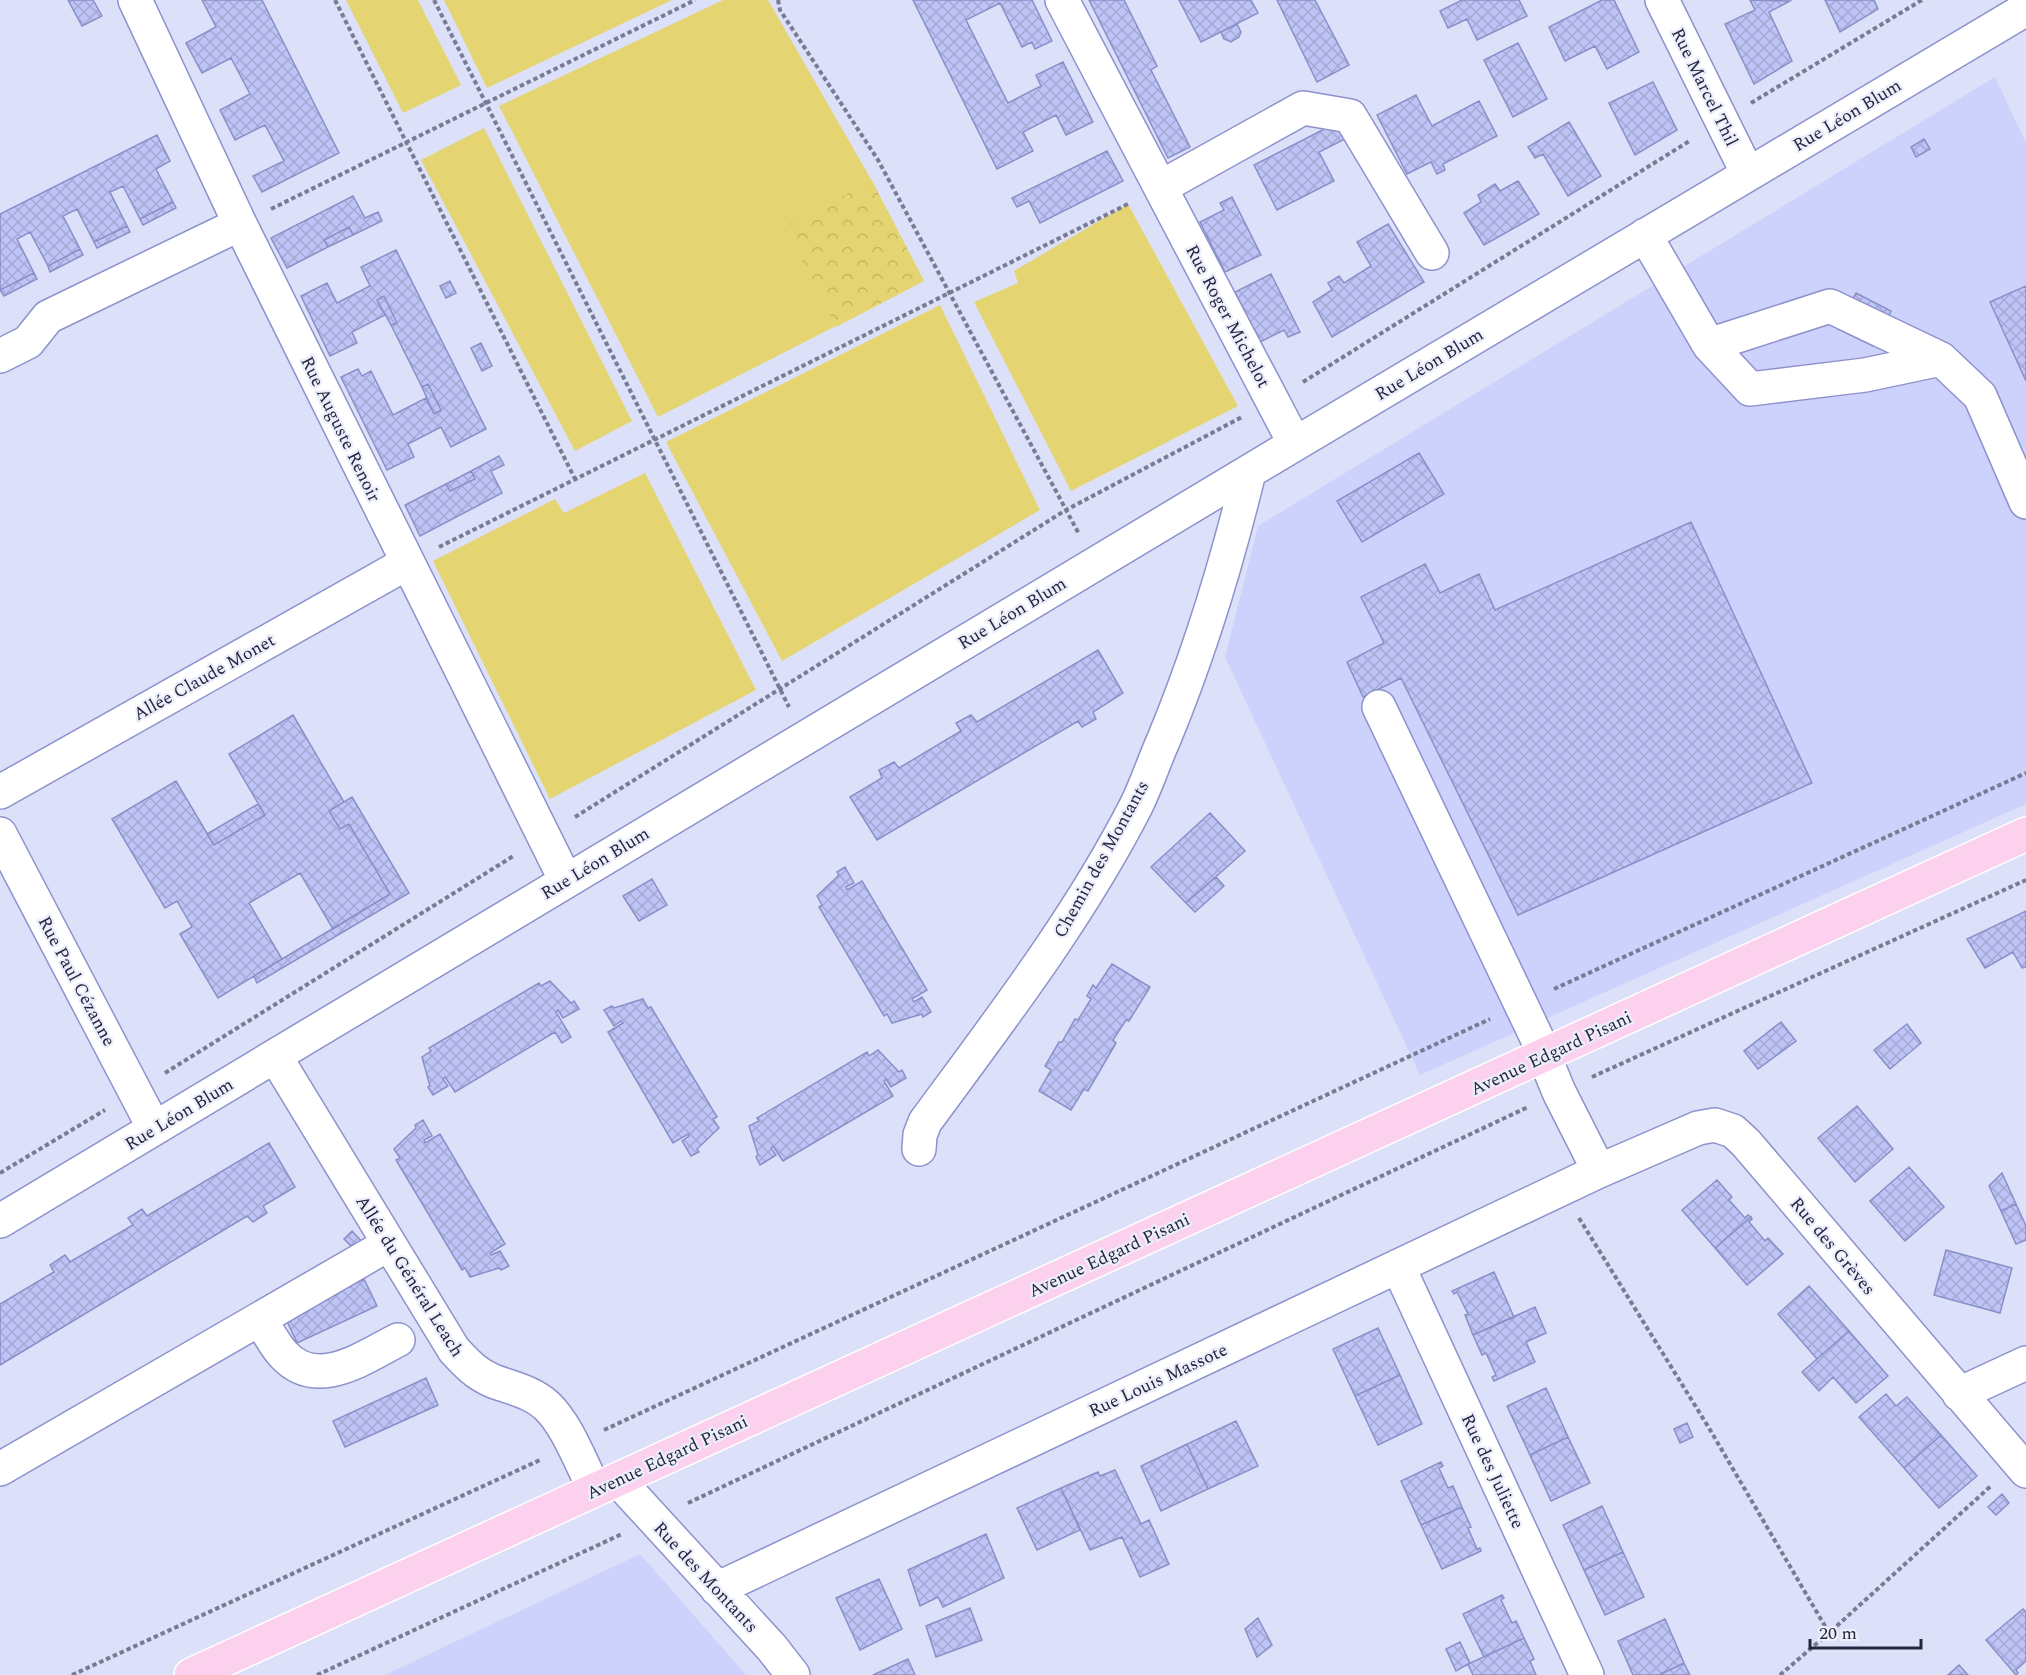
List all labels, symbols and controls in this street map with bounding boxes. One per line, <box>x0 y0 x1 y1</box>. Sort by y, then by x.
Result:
street label: Rue Marcel Thil <box>1664 23 1745 151</box>
street label: Rue Léon Blum <box>1788 72 1907 159</box>
street label: Rue Roger Michelot <box>1178 240 1277 393</box>
street label: Rue Léon Blum <box>1370 321 1489 408</box>
street label: Rue Auguste Renoir <box>294 352 388 507</box>
street label: Rue Léon Blum <box>953 570 1072 657</box>
street label: Allée Claude Monet <box>128 627 280 728</box>
street label: Chemin des Montants <box>1047 775 1156 943</box>
street label: Rue Léon Blum <box>536 820 655 907</box>
street label: Rue Paul Cézanne <box>31 911 122 1051</box>
street label: Avenue Edgard Pisani <box>1466 1004 1636 1103</box>
street label: Rue Léon Blum <box>120 1071 239 1158</box>
street label: Allée du Général Leach <box>349 1190 470 1362</box>
street label: Rue des Grèves <box>1783 1191 1882 1301</box>
street label: Avenue Edgard Pisani <box>1024 1206 1194 1305</box>
street label: Rue Louis Massote <box>1084 1336 1232 1425</box>
street label: Avenue Edgard Pisani <box>582 1408 752 1507</box>
street label: Rue des Juliette <box>1454 1409 1531 1533</box>
street label: Rue des Montants <box>647 1516 764 1639</box>
scale bar <box>1810 1612 1921 1650</box>
text: 20 m <box>1819 1620 1857 1647</box>

